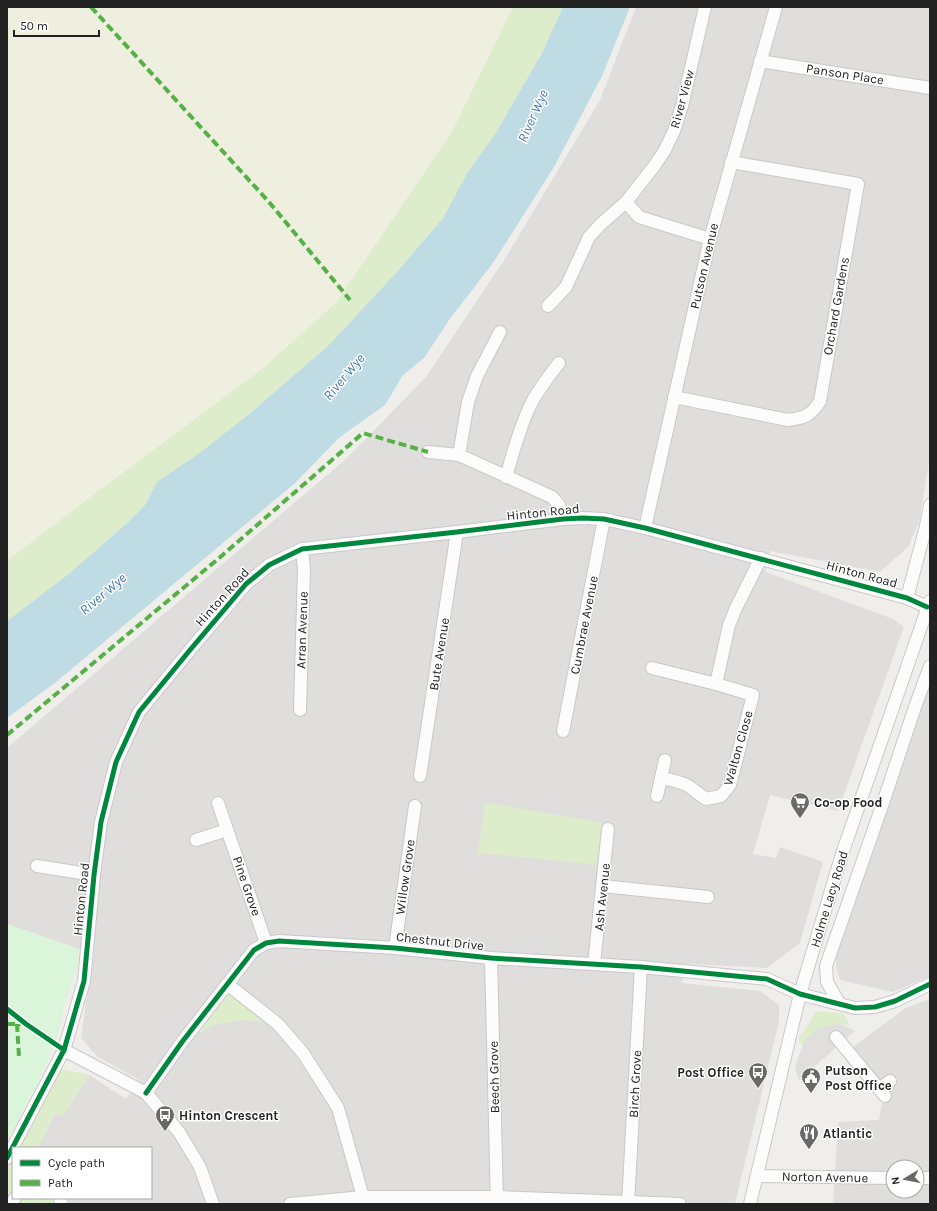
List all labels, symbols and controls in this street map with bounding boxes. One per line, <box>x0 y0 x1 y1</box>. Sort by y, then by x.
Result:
scale bar <box>14 12 99 38</box>
text: 50 m <box>20 19 48 33</box>
street label: Panson Place <box>805 60 885 88</box>
street label: River View <box>667 67 697 130</box>
water label: River Wye <box>514 87 552 145</box>
street label: Putson Avenue <box>687 221 721 310</box>
street label: Orchard Gardens <box>820 256 852 356</box>
water label: River Wye <box>319 350 369 404</box>
street label: Hinton Road <box>506 501 580 523</box>
street label: Hinton Road <box>825 557 899 591</box>
street label: Hinton Road <box>192 565 252 629</box>
water label: River Wye <box>76 569 130 619</box>
street label: Cumbrae Avenue <box>567 574 601 676</box>
street label: Arran Avenue <box>293 591 311 669</box>
street label: Bute Avenue <box>426 616 452 691</box>
street label: Walton Close <box>720 709 756 787</box>
supermarket icon: Co-op Food <box>789 791 811 819</box>
place label: Co-op Food <box>814 795 882 810</box>
street label: Willow Grove <box>392 838 418 916</box>
street label: Holme Lacy Road <box>807 849 851 949</box>
street label: Pine Grove <box>230 854 264 918</box>
street label: Hinton Road <box>70 862 92 936</box>
street label: Ash Avenue <box>591 862 613 932</box>
street label: Chestnut Drive <box>395 929 485 953</box>
street label: Beech Grove <box>486 1040 502 1113</box>
street label: Birch Grove <box>626 1049 644 1118</box>
bus stop icon: Post Office <box>747 1061 769 1089</box>
place label: Putson Post Office <box>825 1063 892 1093</box>
place label: Post Office <box>677 1065 744 1080</box>
public building icon: Putson Post Office <box>800 1066 822 1094</box>
bus stop icon: Hinton Crescent <box>154 1104 176 1132</box>
place label: Hinton Crescent <box>179 1108 279 1123</box>
restaurant icon: Atlantic <box>798 1122 820 1150</box>
place label: Atlantic <box>823 1126 872 1141</box>
legend <box>12 1147 152 1199</box>
text: Cycle path <box>48 1156 105 1170</box>
north arrow <box>885 1159 925 1199</box>
street label: Norton Avenue <box>782 1169 869 1185</box>
text: Path <box>48 1176 73 1190</box>
text: N <box>889 1176 903 1186</box>

